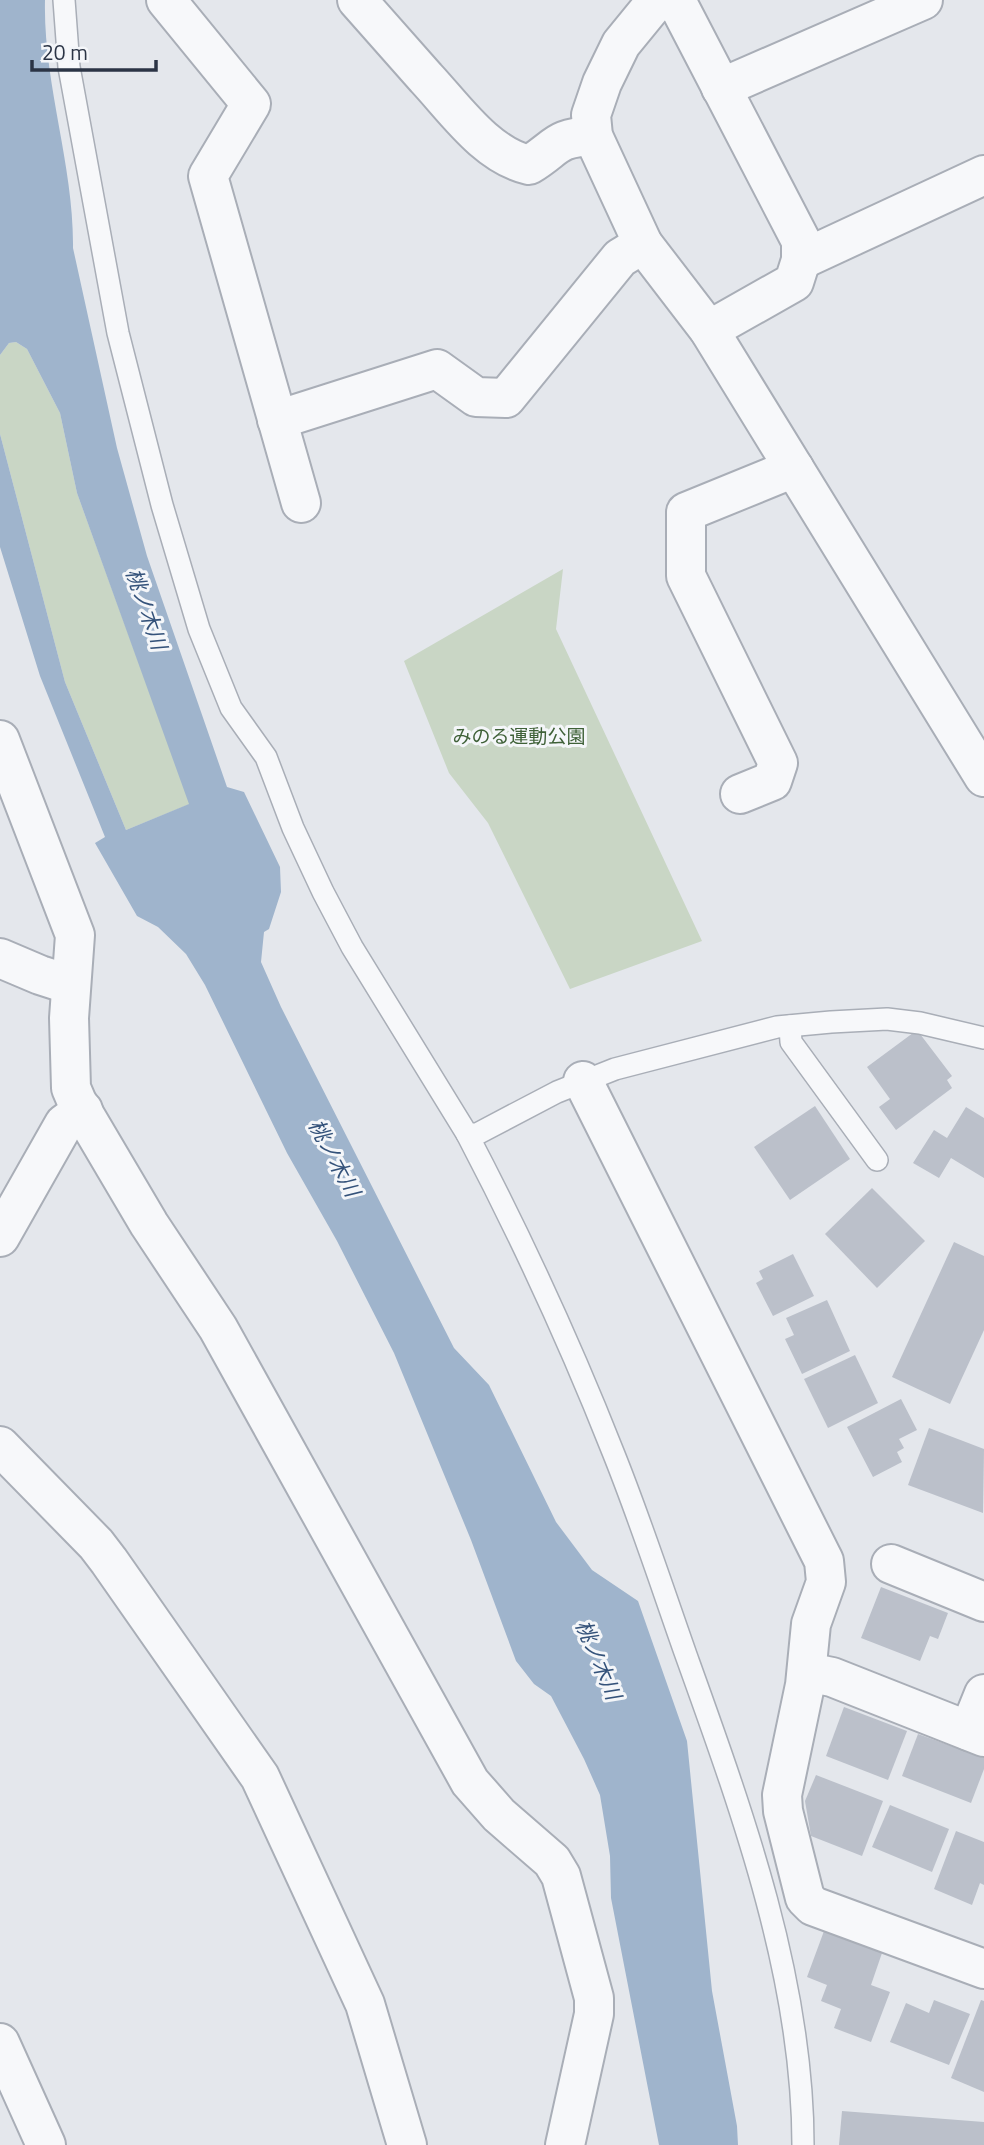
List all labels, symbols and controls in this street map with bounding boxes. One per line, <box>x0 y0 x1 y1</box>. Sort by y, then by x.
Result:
scale bar <box>32 28 156 72</box>
text: 20 m <box>42 36 88 68</box>
water label: 桃ノ木川 <box>118 564 176 655</box>
park label: みのる運動公園 <box>452 721 586 750</box>
water label: 桃ノ木川 <box>301 1113 370 1204</box>
water label: 桃ノ木川 <box>568 1615 631 1706</box>

